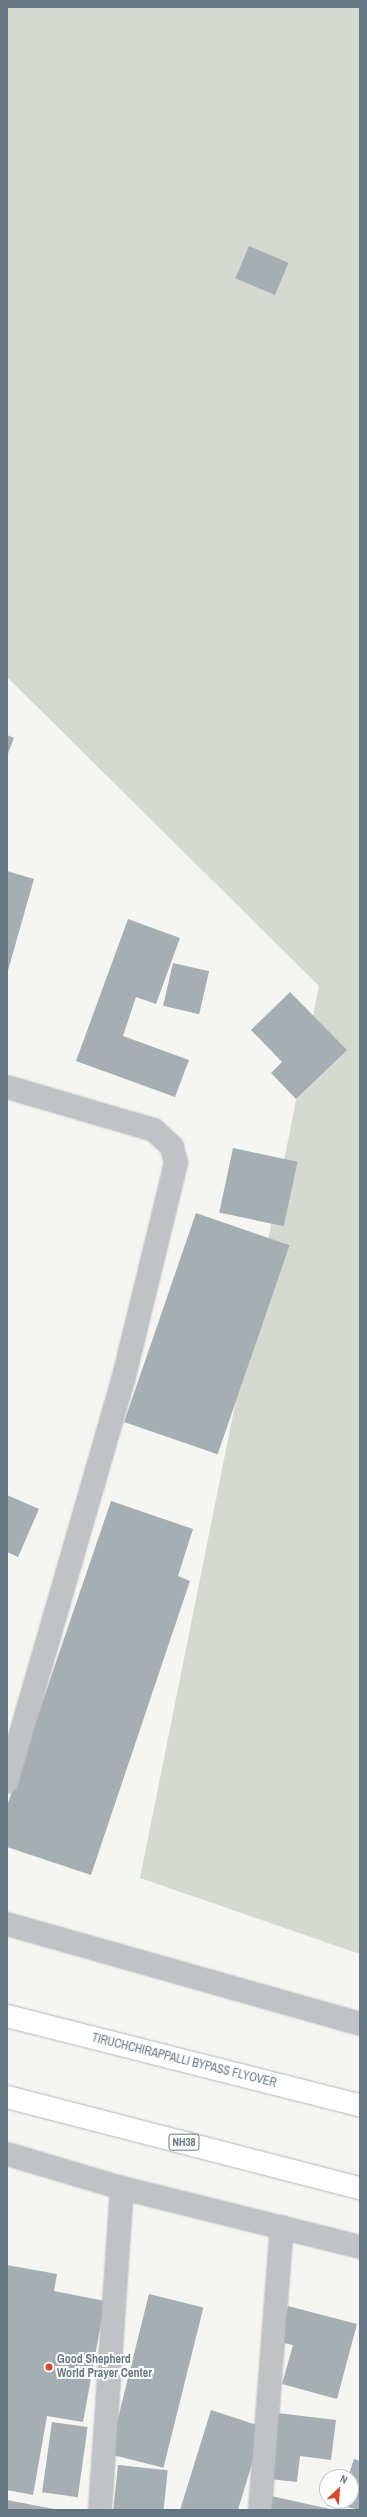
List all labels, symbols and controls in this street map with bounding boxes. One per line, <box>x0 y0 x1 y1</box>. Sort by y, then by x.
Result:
street label: TIRUCHCHIRAPPALLI BYPASS FLYOVER <box>90 2031 278 2091</box>
road number: NH38 <box>168 2133 200 2151</box>
place label: Good Shepherd World Prayer Center <box>57 2353 152 2381</box>
marker: Good Shepherd World Prayer Center <box>44 2362 54 2372</box>
north arrow <box>319 2469 359 2509</box>
text: N <box>338 2471 350 2487</box>

